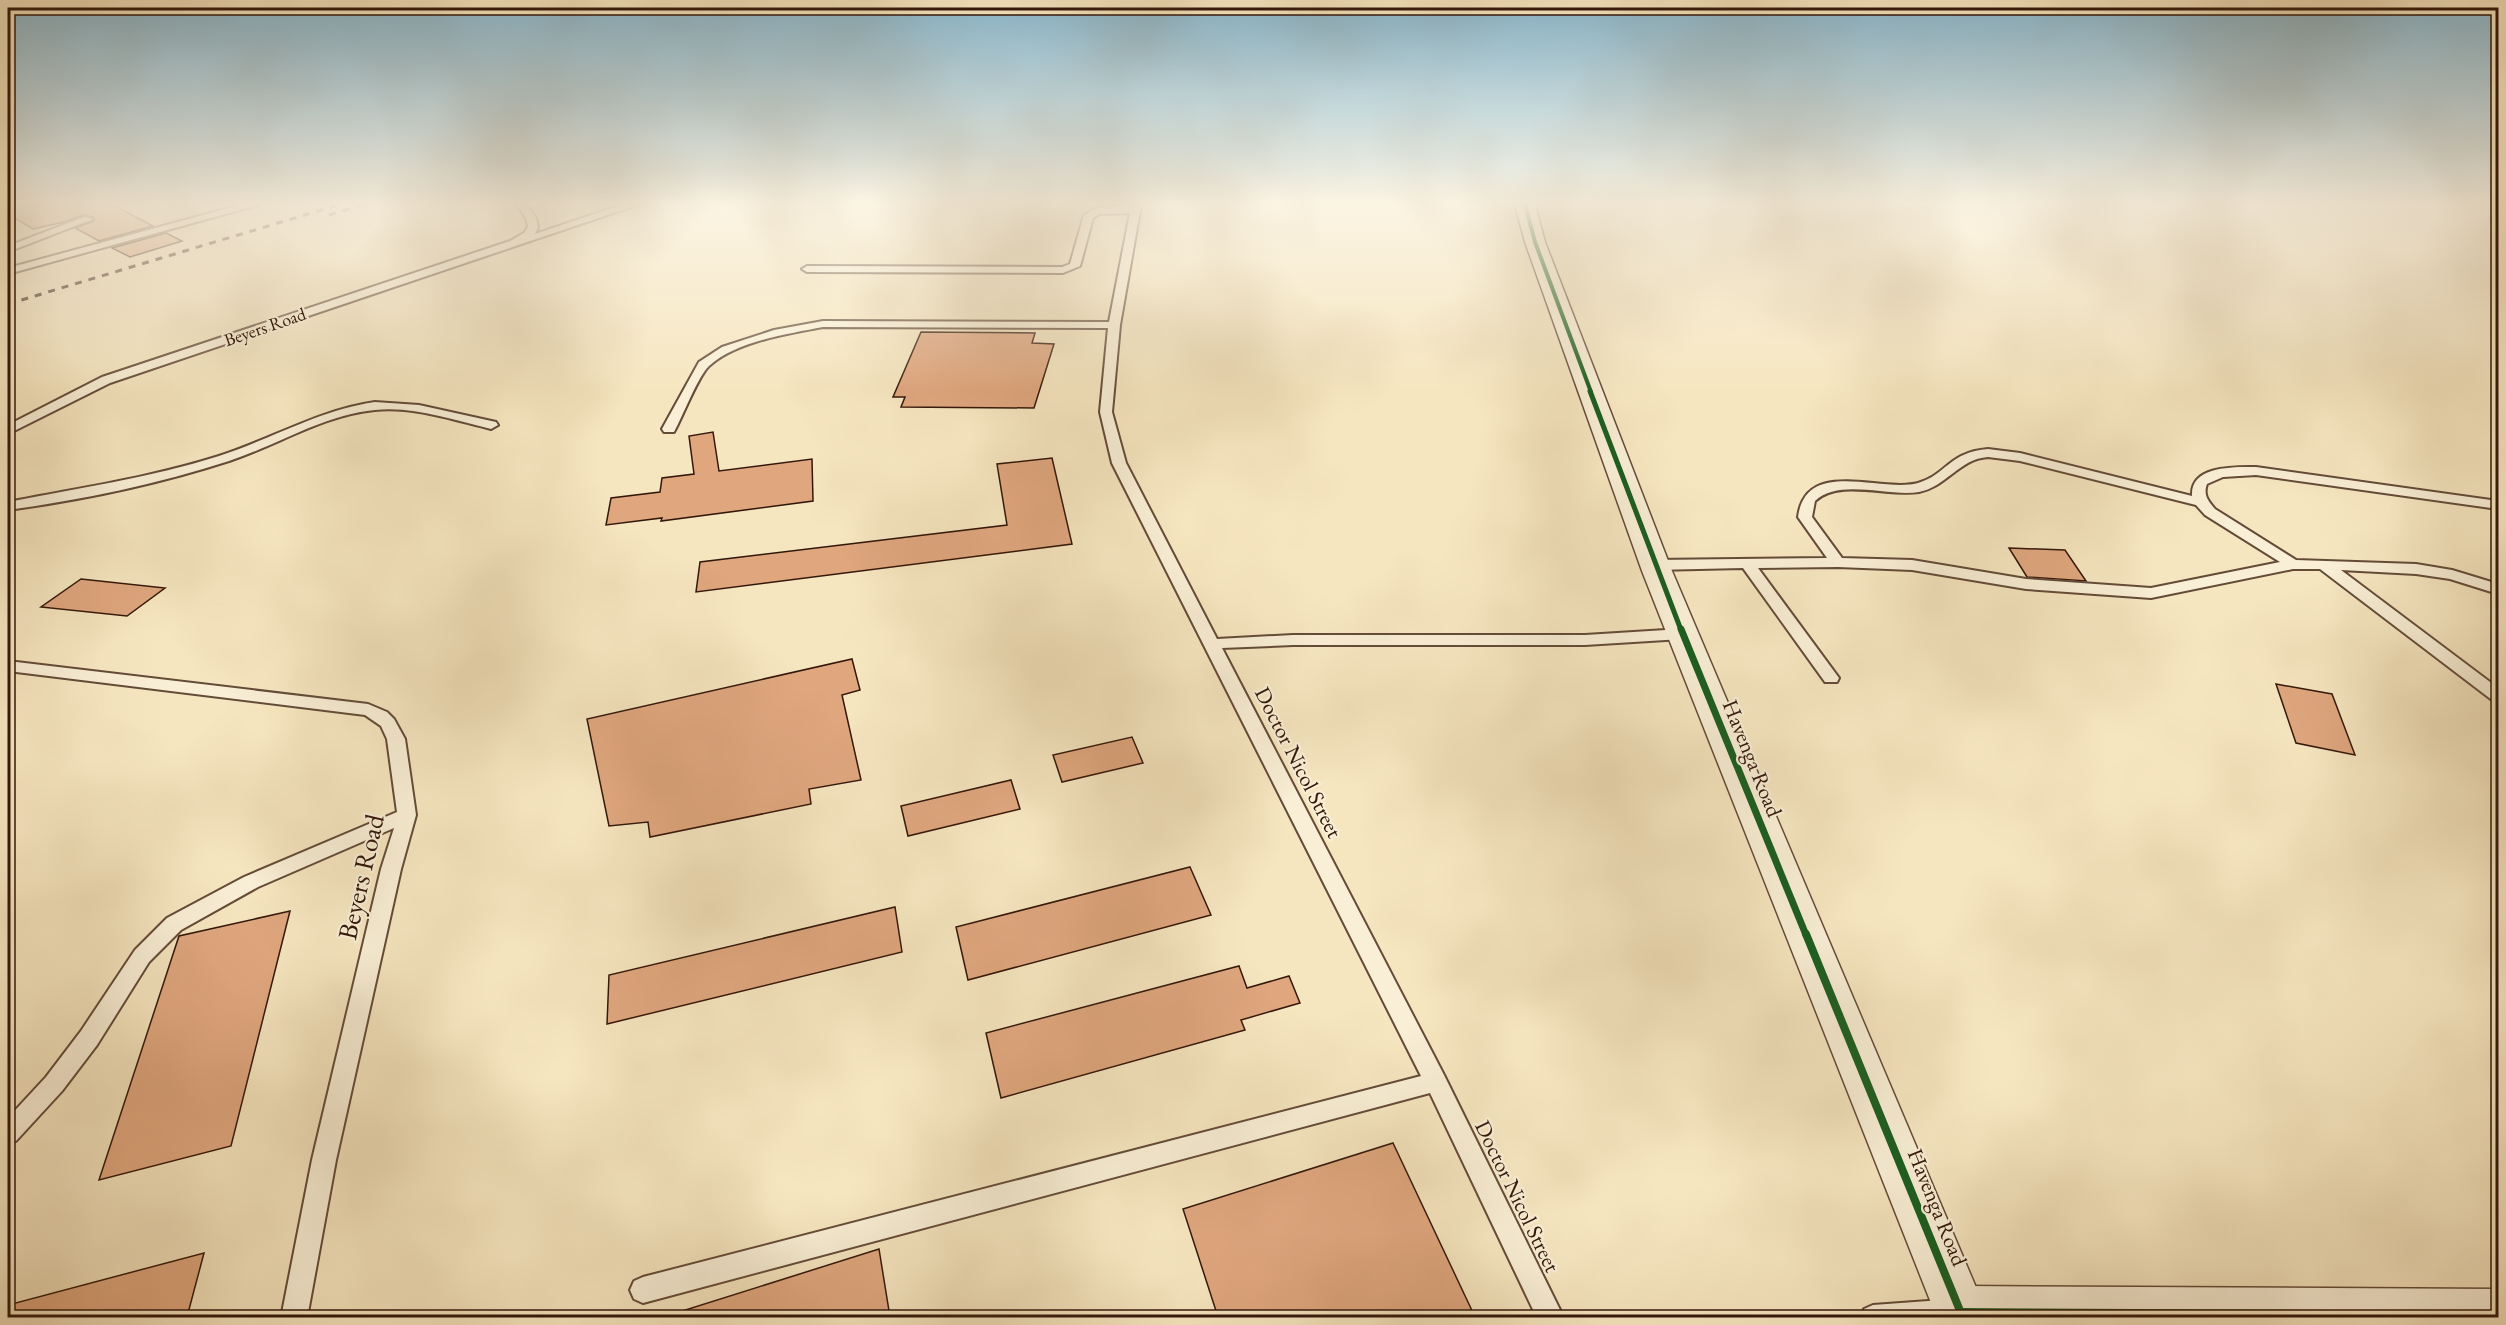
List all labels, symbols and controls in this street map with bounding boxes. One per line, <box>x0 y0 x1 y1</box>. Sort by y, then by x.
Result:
street label: Beyers Road <box>221 302 310 351</box>
street label: Doctor Nicol Street <box>1248 682 1349 843</box>
street label: Havenga Road <box>1716 695 1790 822</box>
street label: Beyers Road <box>329 810 392 943</box>
street label: Doctor Nicol Street <box>1468 1115 1567 1277</box>
street label: Havenga Road <box>1901 1144 1975 1271</box>

